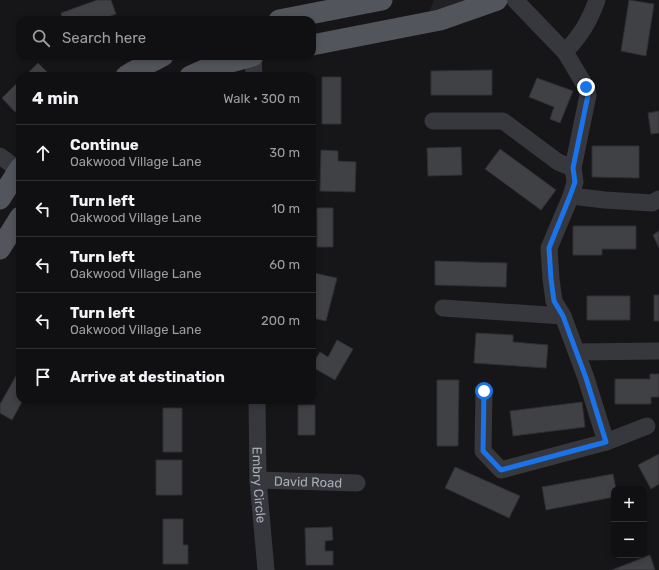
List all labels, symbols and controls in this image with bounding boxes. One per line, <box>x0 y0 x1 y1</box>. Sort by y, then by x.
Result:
search box <box>16 16 316 60</box>
icon: search <box>30 27 52 49</box>
text: Search here <box>62 29 146 47</box>
route end <box>577 78 595 96</box>
text: 4 min <box>32 88 79 108</box>
text: Walk · 300 m <box>223 91 300 106</box>
text: Continue <box>70 136 139 154</box>
icon: ahead <box>32 142 54 164</box>
text: 30 m <box>269 145 300 160</box>
text: Oakwood Village Lane <box>70 154 201 169</box>
text: Turn left <box>70 192 135 210</box>
icon: left <box>32 198 54 220</box>
text: 10 m <box>271 201 300 216</box>
text: Oakwood Village Lane <box>70 210 201 225</box>
text: Turn left <box>70 248 135 266</box>
icon: left <box>32 254 54 276</box>
text: 60 m <box>269 257 300 272</box>
text: Oakwood Village Lane <box>70 266 201 281</box>
text: Turn left <box>70 304 135 322</box>
icon: left <box>32 310 54 332</box>
text: 200 m <box>261 313 300 328</box>
text: Oakwood Village Lane <box>70 322 201 337</box>
icon: arrive <box>32 366 54 388</box>
text: Arrive at destination <box>70 368 225 386</box>
route start <box>475 382 493 400</box>
street label: Embry Circle <box>250 447 269 524</box>
street label: David Road <box>274 473 342 491</box>
map controls <box>611 486 647 558</box>
button: + <box>611 486 647 522</box>
button: − <box>611 522 647 558</box>

